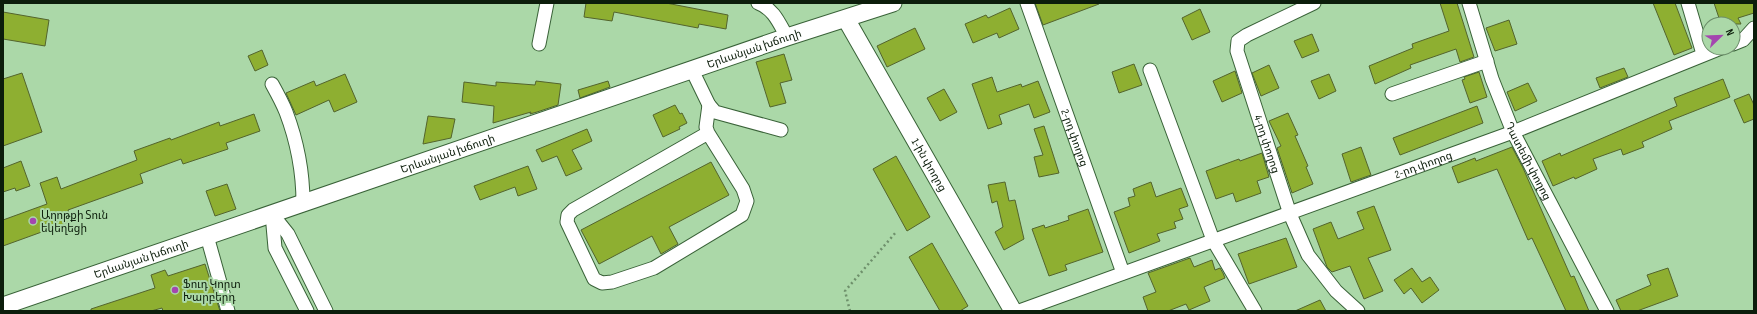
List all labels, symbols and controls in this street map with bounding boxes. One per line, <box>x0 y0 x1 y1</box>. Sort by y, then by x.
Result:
north arrow <box>1701 16 1741 56</box>
street label: Երևանյան խճուղի <box>705 26 803 71</box>
text: N <box>1723 27 1737 38</box>
street label: 2-րդ փողոց <box>1059 107 1091 168</box>
street label: 4-րդ փողոց <box>1252 113 1283 175</box>
street label: Դատեմի փողոց <box>1503 120 1554 202</box>
street label: Երևանյան խճուղի <box>399 131 497 176</box>
street label: 1-ին փողոց <box>909 136 950 194</box>
street label: 2-րդ փողոց <box>1393 148 1454 181</box>
place label: Աղոթքի Տուն եկեղեցի <box>41 209 108 235</box>
marker: Աղոթքի Տուն եկեղեցի <box>28 216 38 226</box>
street label: Երևանյան խճուղի <box>92 236 190 281</box>
place label: Ֆուդ Կորտ Խարբերդ <box>183 278 241 304</box>
marker: Ֆուդ Կորտ Խարբերդ <box>170 285 180 295</box>

